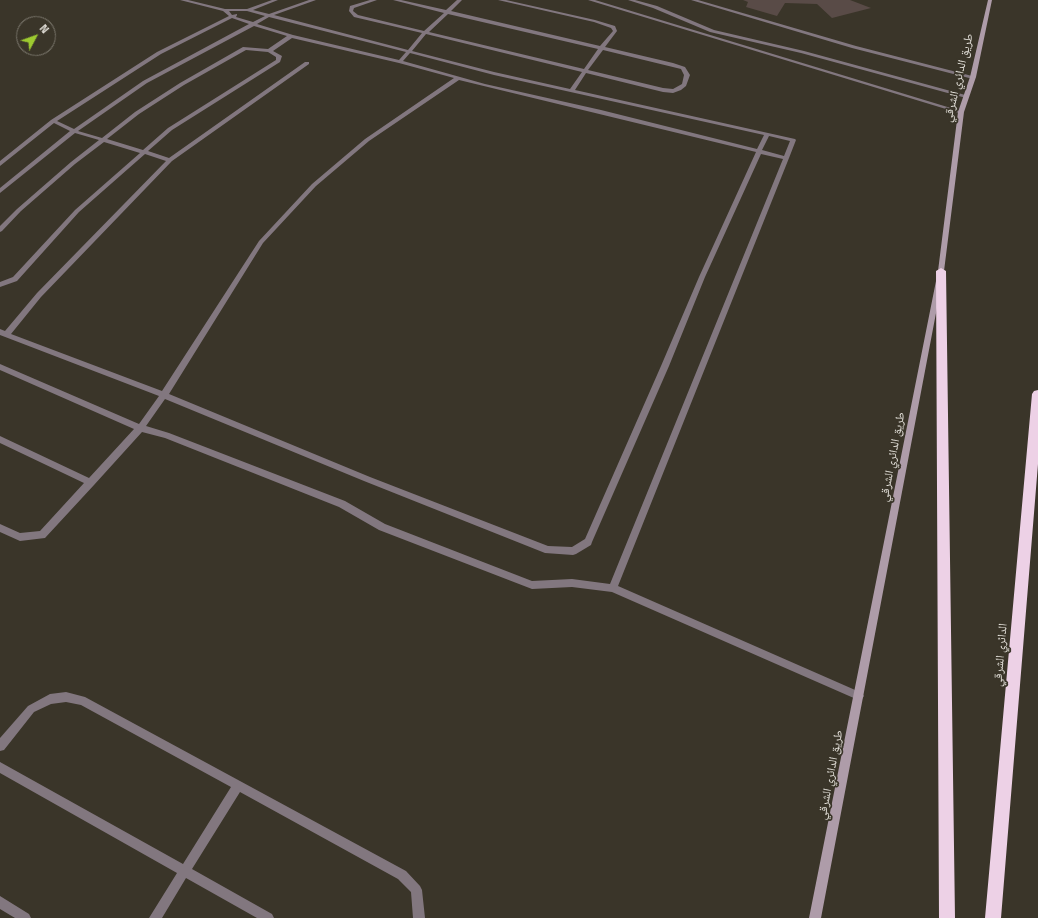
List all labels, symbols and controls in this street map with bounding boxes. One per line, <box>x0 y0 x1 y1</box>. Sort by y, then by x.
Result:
north arrow <box>16 16 56 56</box>
text: N <box>36 21 53 37</box>
street label: طريق الدائري الشرقي <box>941 32 977 124</box>
street label: طريق الدائري الشرقي <box>877 411 909 503</box>
street label: الدائري الشرقي <box>991 623 1011 687</box>
street label: طريق الدائري الشرقي <box>815 729 847 821</box>

